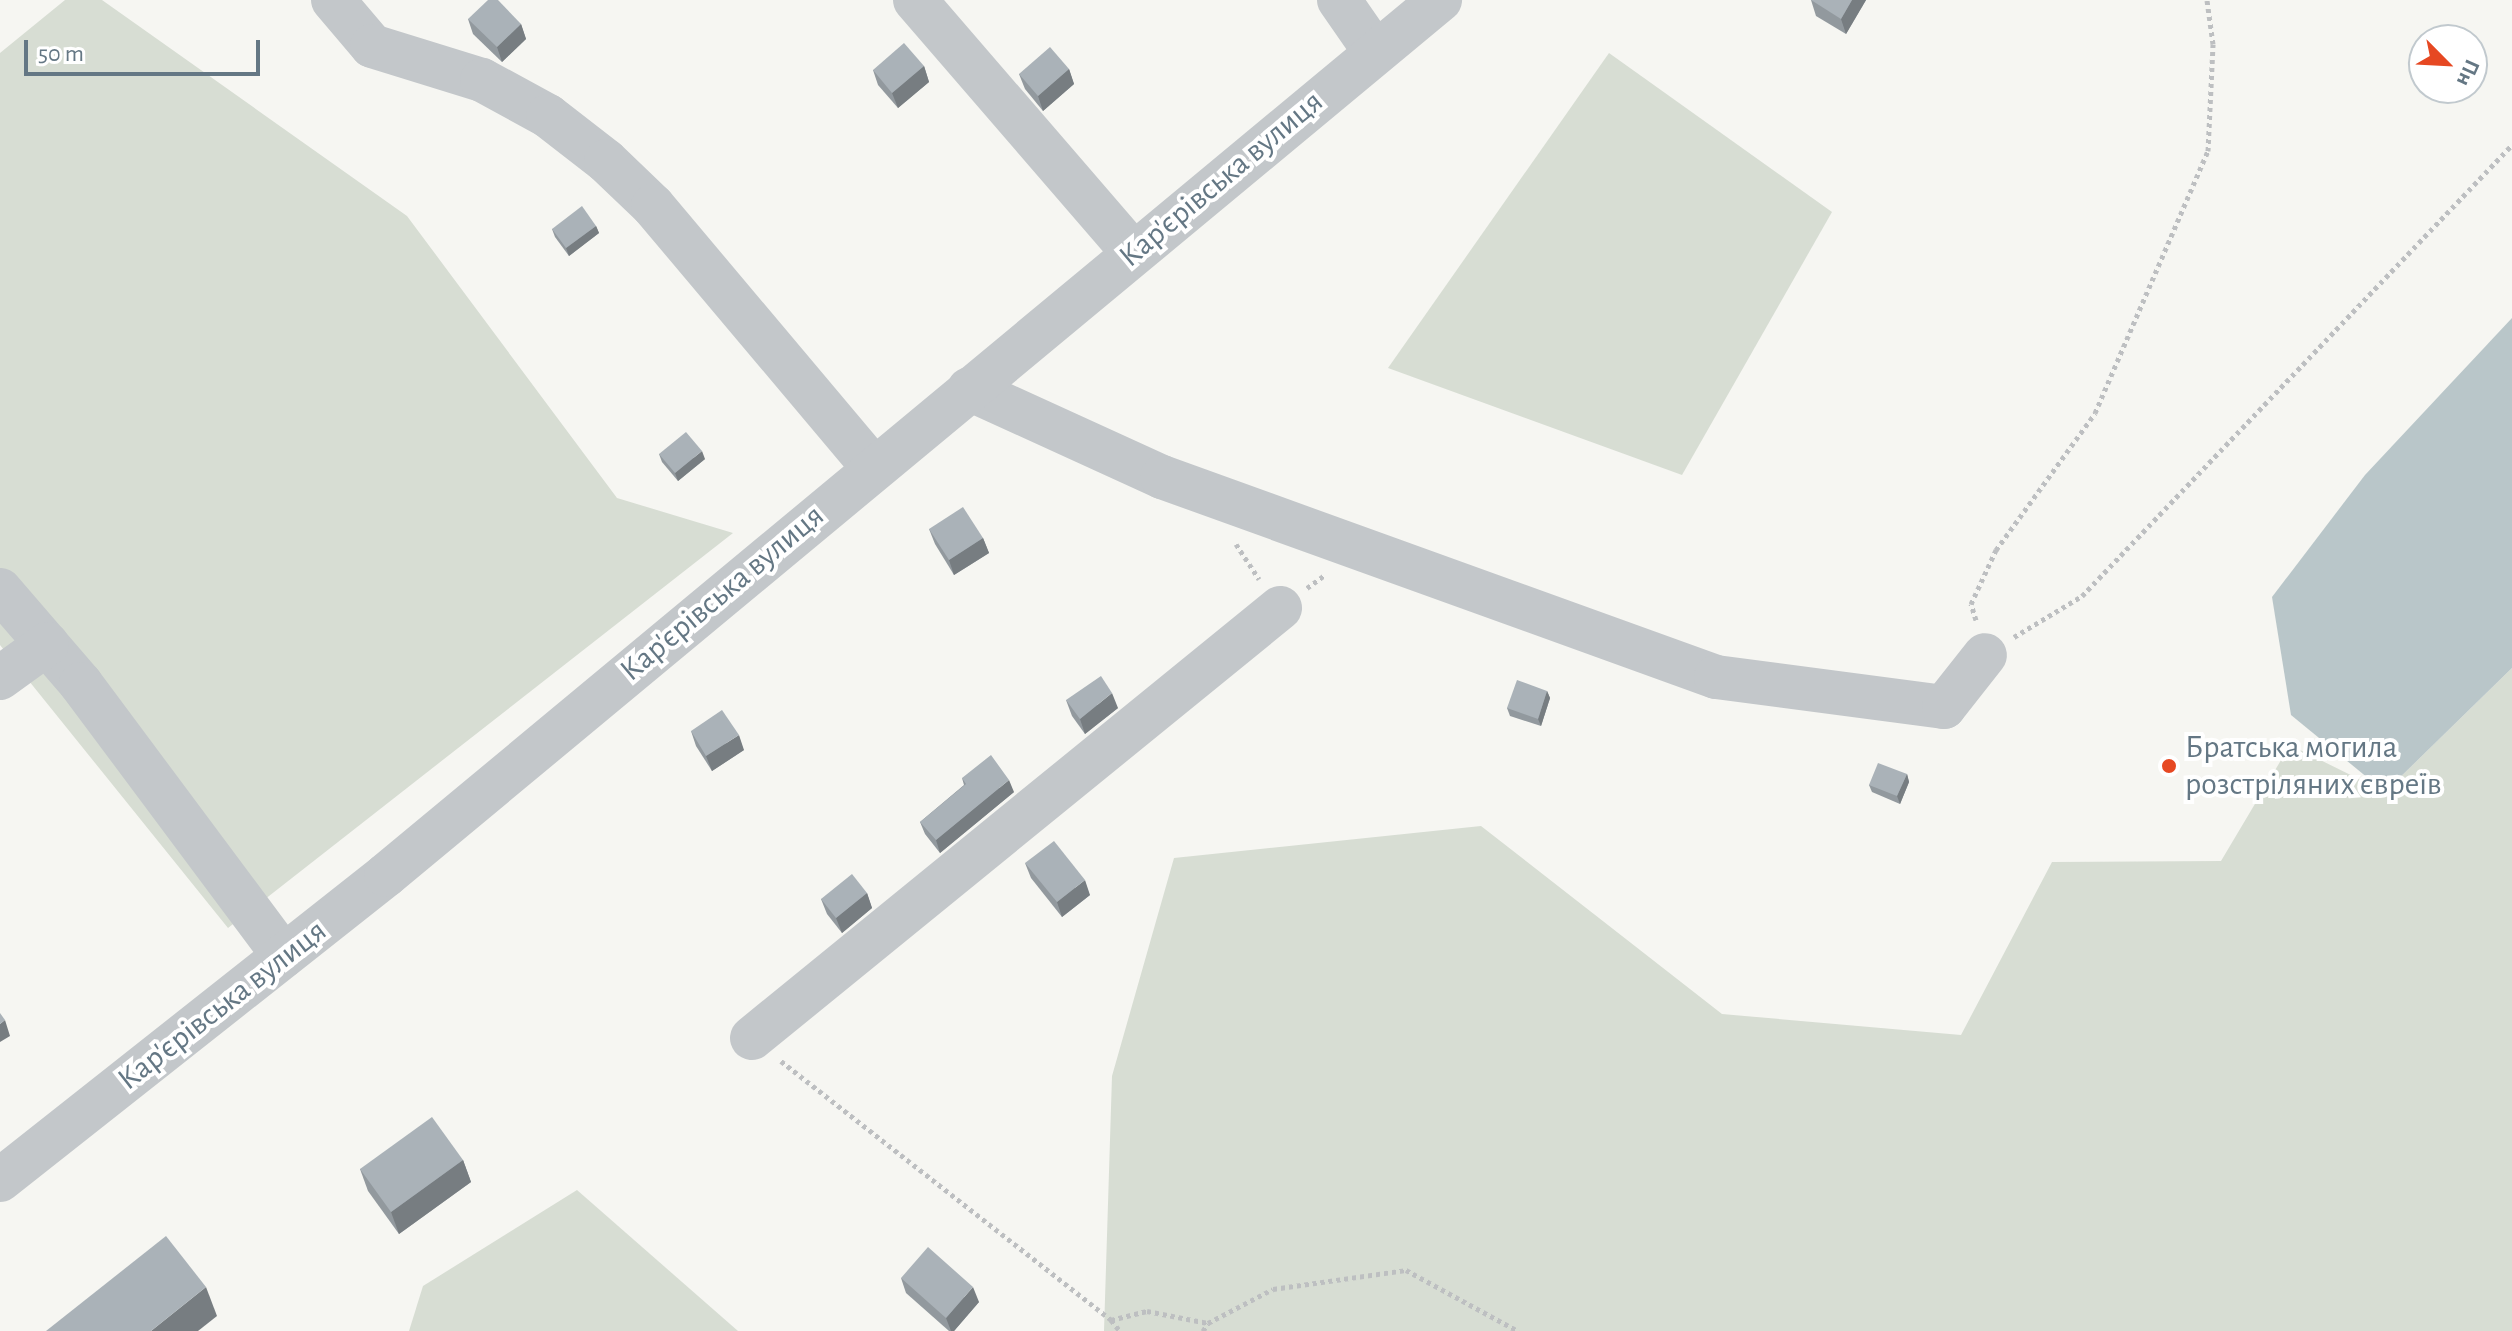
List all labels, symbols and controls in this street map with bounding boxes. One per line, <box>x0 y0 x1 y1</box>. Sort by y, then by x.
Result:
scale bar <box>28 24 264 74</box>
north arrow <box>2408 24 2488 104</box>
text: 50 m <box>38 42 84 66</box>
text: Пн <box>2453 56 2484 90</box>
street label: Кар'єрівська вулиця <box>1111 83 1331 275</box>
street label: Кар'єрівська вулиця <box>612 497 832 689</box>
place label: Братська могила розстріляних євреїв <box>2185 729 2442 804</box>
marker: Братська могила розстріляних євреїв <box>2160 757 2178 775</box>
street label: Кар'єрівська вулиця <box>110 912 334 1098</box>

